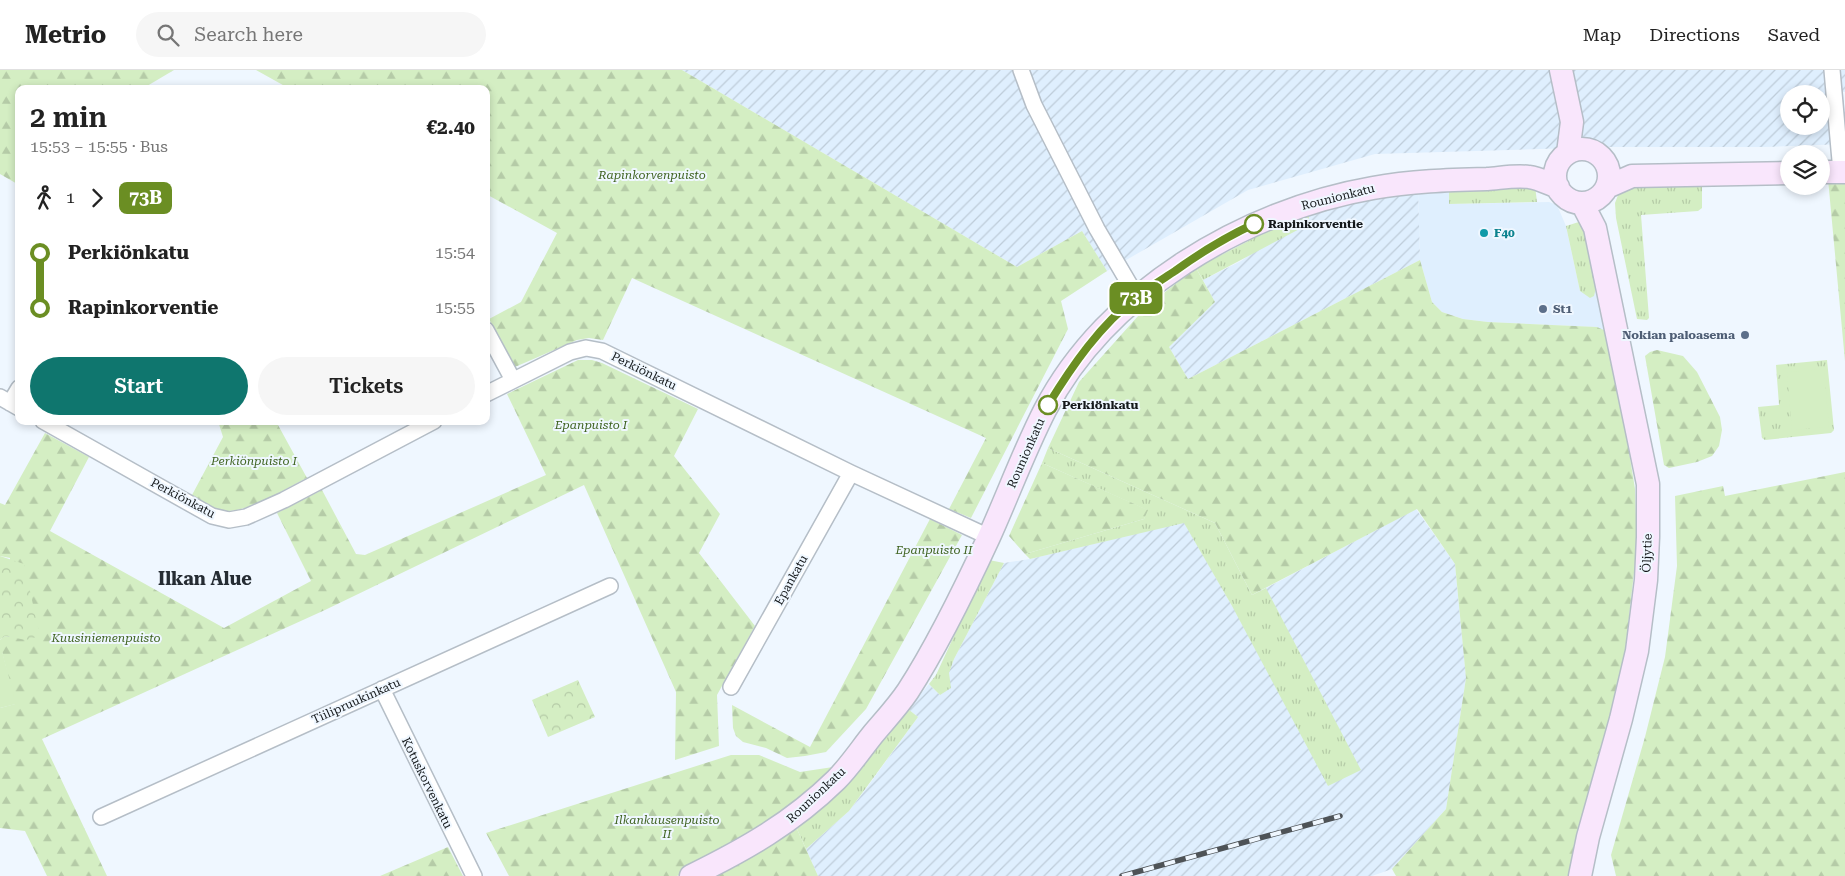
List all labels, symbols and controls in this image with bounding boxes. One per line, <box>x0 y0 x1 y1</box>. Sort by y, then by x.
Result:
search box <box>136 12 486 57</box>
text: Metrio <box>25 21 106 49</box>
icon: search <box>154 21 182 49</box>
text: Search here <box>194 23 303 46</box>
text: Map <box>1583 24 1621 45</box>
text: Directions <box>1649 24 1740 45</box>
text: Saved <box>1768 24 1820 45</box>
map controls <box>1780 85 1830 195</box>
button: locate <box>1780 85 1830 135</box>
text: 2 min <box>30 101 107 134</box>
text: €2.40 <box>426 116 475 139</box>
text: 15:53 – 15:55 · Bus <box>30 137 168 156</box>
button: layers <box>1780 145 1830 195</box>
park label: Rapinkorvenpuisto <box>597 168 706 182</box>
street label: Rounionkatu <box>1300 181 1377 213</box>
icon: walk <box>30 184 58 212</box>
icon: forward <box>83 184 111 212</box>
text: 73B <box>129 187 162 208</box>
text: 1 <box>66 188 75 207</box>
marker: Rapinkorventie <box>1244 214 1264 234</box>
place label: Rapinkorventie <box>1268 217 1363 231</box>
place label: F40 <box>1494 226 1515 240</box>
marker: F40 <box>1478 227 1490 239</box>
text: Perkiönkatu <box>68 241 189 264</box>
text: 15:54 <box>435 243 475 262</box>
line badge: 73B <box>1107 282 1165 314</box>
text: 73B <box>1119 287 1153 308</box>
text: Rapinkorventie <box>68 296 218 319</box>
text: 15:55 <box>435 298 475 317</box>
place label: St1 <box>1553 302 1572 316</box>
marker: St1 <box>1537 303 1549 315</box>
place label: Nokian paloasema <box>1622 328 1735 342</box>
marker: Nokian paloasema <box>1739 329 1751 341</box>
street label: Perkiönkatu <box>609 349 679 393</box>
button: Start <box>30 357 248 415</box>
button: Tickets <box>258 357 475 415</box>
marker: Perkiönkatu <box>1038 395 1058 415</box>
place label: Perkiönkatu <box>1062 398 1139 412</box>
street label: Rounionkatu <box>1004 415 1048 490</box>
park label: Epanpuisto I <box>554 418 628 432</box>
park label: Perkiönpuisto I <box>210 454 297 468</box>
street label: Perkiönkatu <box>148 475 218 521</box>
street label: Öljytie <box>1639 533 1655 573</box>
park label: Epanpuisto II <box>894 543 973 557</box>
street label: Epankatu <box>772 552 811 607</box>
district label: Ilkan Alue <box>158 568 252 589</box>
park label: Kuusiniemenpuisto <box>50 631 161 645</box>
street label: Tiilipruukinkatu <box>310 675 403 727</box>
street label: Kotuskorvenkatu <box>399 735 455 831</box>
street label: Rounionkatu <box>784 764 849 826</box>
park label: Ilkankuusenpuisto II <box>614 813 720 841</box>

